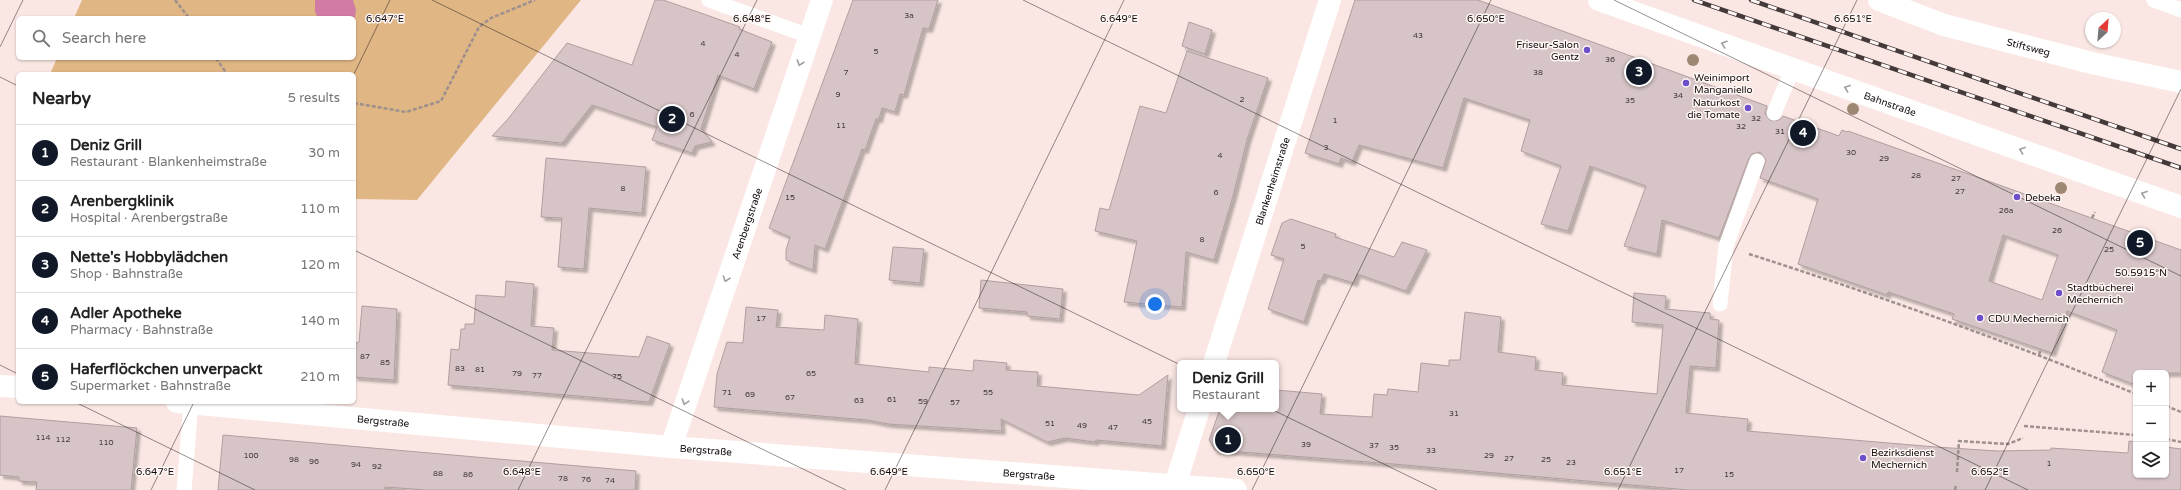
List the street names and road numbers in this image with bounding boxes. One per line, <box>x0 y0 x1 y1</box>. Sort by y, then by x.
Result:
street label: Stiftsweg <box>2005 36 2051 59</box>
street label: Bahnstraße <box>1862 90 1918 119</box>
street label: Blankenheimstraße <box>1253 136 1293 227</box>
street label: Arenbergstraße <box>730 186 765 261</box>
street label: Bergstraße <box>356 413 410 430</box>
street label: Bergstraße <box>679 443 733 459</box>
street label: Bergstraße <box>1002 467 1056 483</box>

